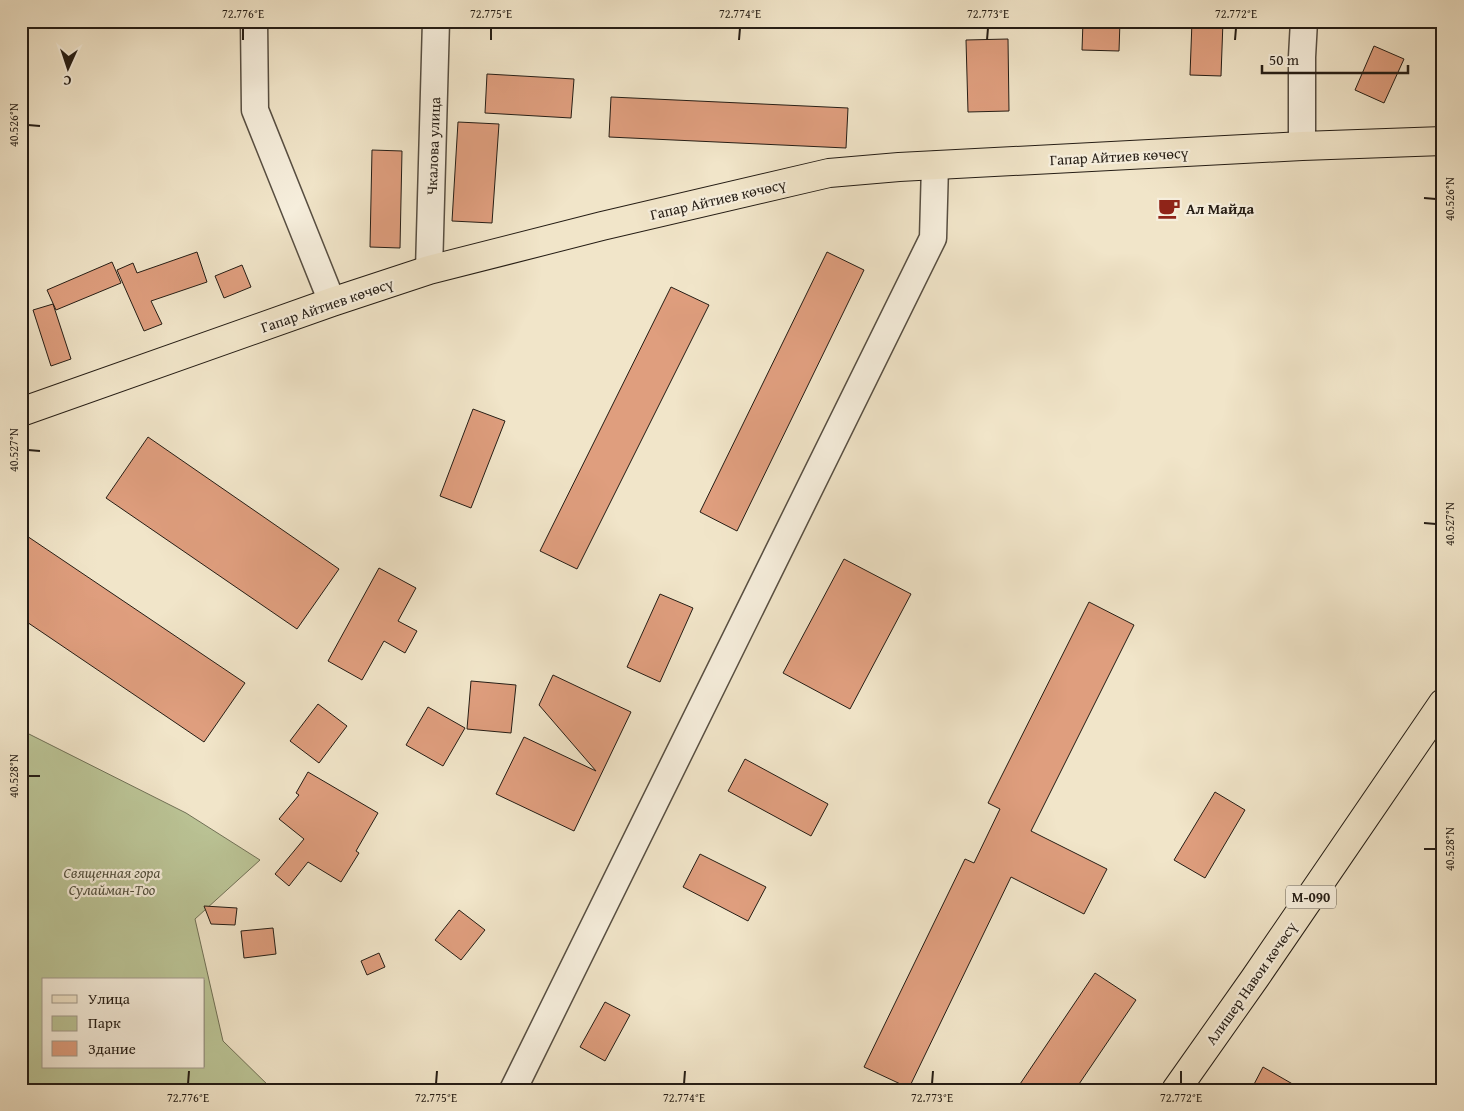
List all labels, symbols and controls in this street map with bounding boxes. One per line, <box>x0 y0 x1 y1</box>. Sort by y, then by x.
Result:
text: 72.776°E <box>222 5 264 22</box>
text: 72.775°E <box>470 5 512 22</box>
text: 72.774°E <box>719 5 761 22</box>
text: 72.773°E <box>967 5 1009 22</box>
text: 72.772°E <box>1215 5 1257 22</box>
north arrow <box>42 42 92 92</box>
scale bar <box>1262 42 1408 74</box>
text: 50 m <box>1269 49 1300 70</box>
text: С <box>63 71 72 91</box>
street label: Чкалова улица <box>421 96 445 196</box>
text: 40.526°N <box>5 103 22 147</box>
street label: Гапар Айтиев көчөсү <box>1049 142 1189 170</box>
street label: Гапар Айтиев көчөсү <box>648 173 788 225</box>
text: 40.526°N <box>1441 177 1458 221</box>
cafe icon: Ал Майда <box>1156 195 1182 221</box>
place label: Ал Майда <box>1186 198 1255 219</box>
street label: Гапар Айтиев көчөсү <box>258 272 396 338</box>
text: 40.527°N <box>5 428 22 472</box>
text: 40.527°N <box>1441 502 1458 546</box>
text: 40.528°N <box>5 754 22 798</box>
text: 40.528°N <box>1441 827 1458 871</box>
park label: Священная гора Сулайман-Тоо <box>64 862 161 900</box>
road number: М-090 <box>1286 886 1336 909</box>
street label: Алишер Навои көчөсү <box>1200 917 1302 1049</box>
legend <box>42 978 205 1068</box>
text: Улица <box>88 988 131 1009</box>
text: Парк <box>88 1012 121 1033</box>
text: Здание <box>88 1038 136 1059</box>
text: 72.776°E <box>167 1089 209 1106</box>
text: 72.775°E <box>415 1089 457 1106</box>
text: 72.774°E <box>663 1089 705 1106</box>
text: 72.773°E <box>911 1089 953 1106</box>
text: 72.772°E <box>1160 1089 1202 1106</box>

